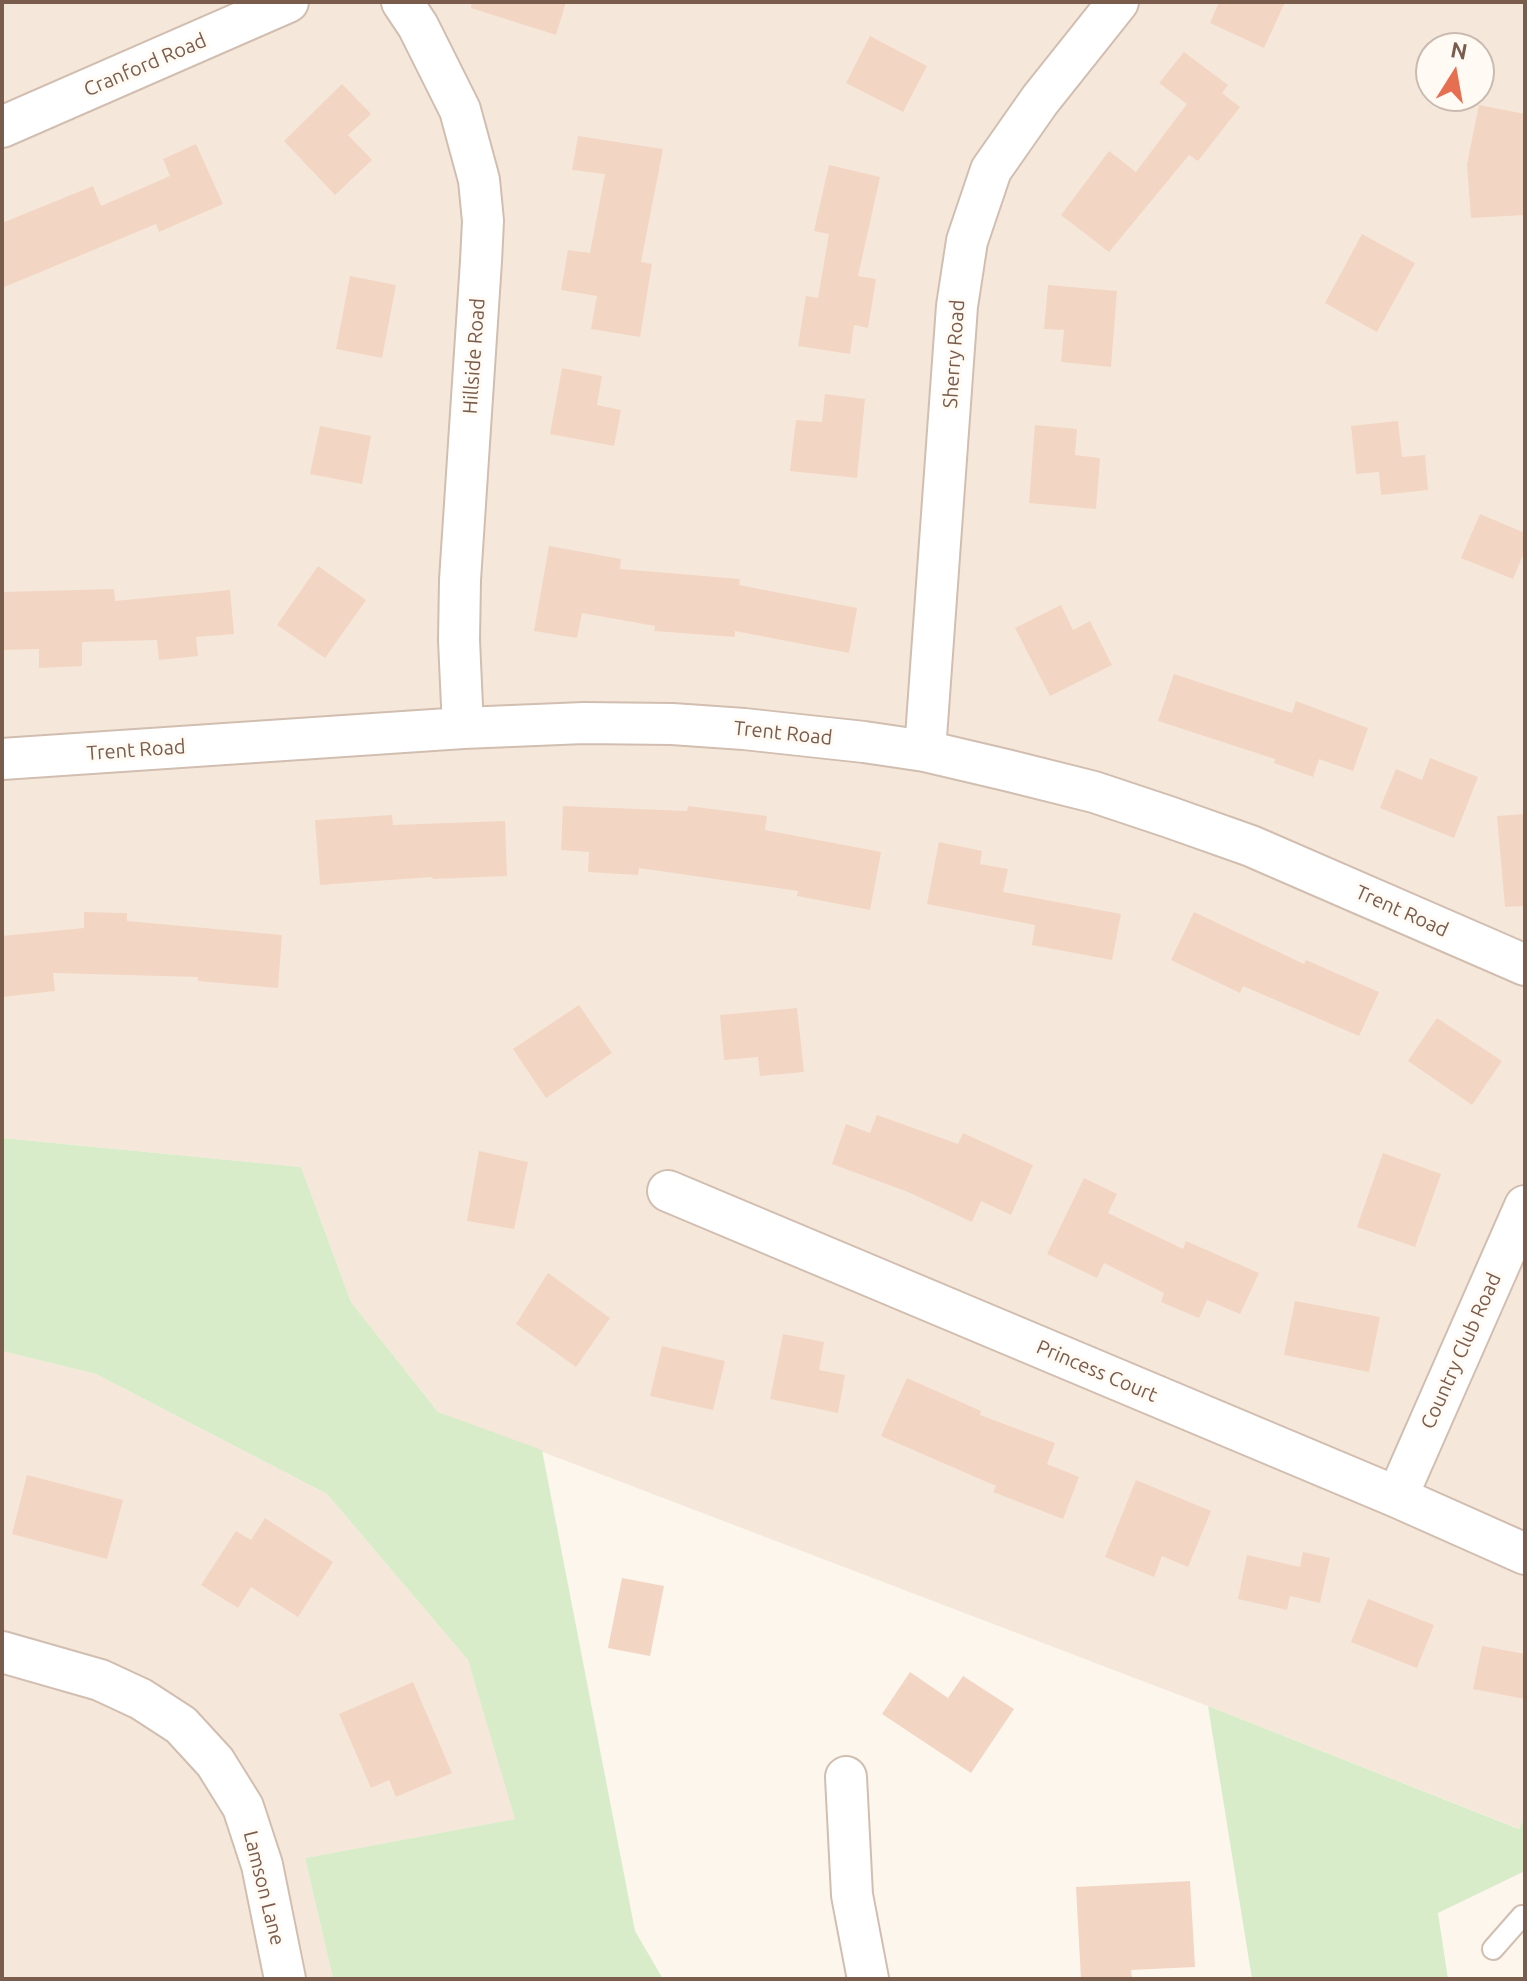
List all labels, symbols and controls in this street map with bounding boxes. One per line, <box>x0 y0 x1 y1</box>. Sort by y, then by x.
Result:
street label: Cranford Road <box>80 28 210 102</box>
north arrow <box>1415 32 1495 112</box>
text: N <box>1449 36 1470 64</box>
street label: Hillside Road <box>458 297 490 415</box>
street label: Sherry Road <box>938 299 970 409</box>
street label: Trent Road <box>733 716 833 750</box>
street label: Trent Road <box>86 735 186 765</box>
street label: Trent Road <box>1352 880 1452 942</box>
street label: Country Club Road <box>1416 1269 1506 1433</box>
street label: Princess Court <box>1033 1335 1161 1407</box>
street label: Lamson Lane <box>238 1828 290 1948</box>

